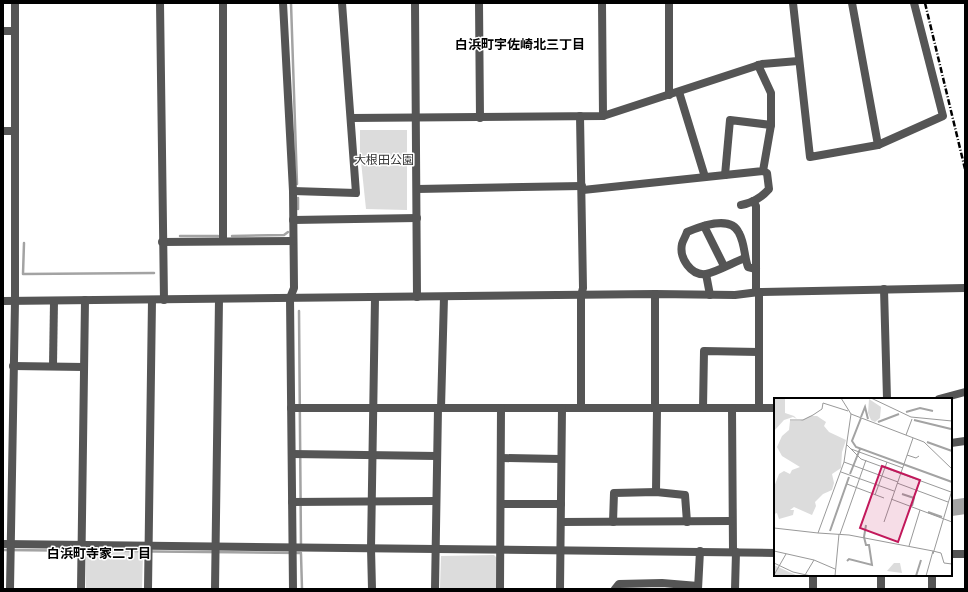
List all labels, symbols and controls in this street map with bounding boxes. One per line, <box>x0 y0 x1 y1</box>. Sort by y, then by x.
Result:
district label: 白浜町宇佐崎北三丁目 <box>455 37 585 52</box>
park label: 大根田公園 <box>354 153 414 167</box>
inset map <box>774 398 952 576</box>
district label: 白浜町寺家二丁目 <box>47 546 151 561</box>

